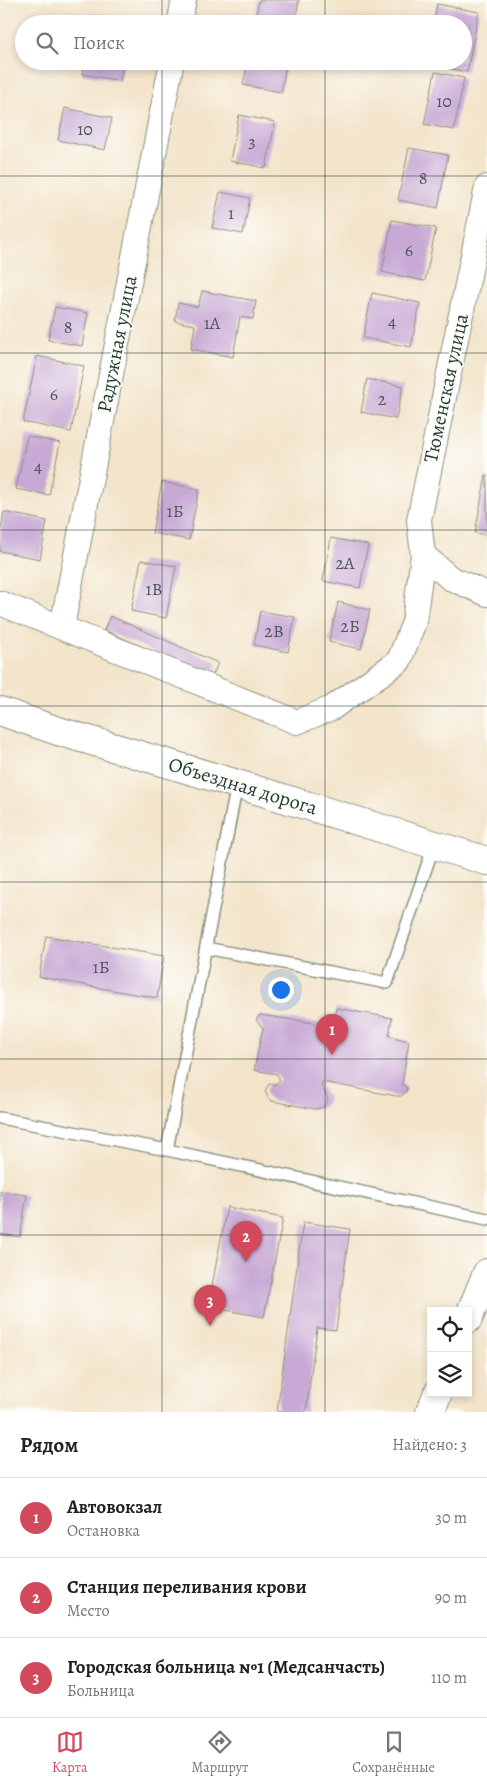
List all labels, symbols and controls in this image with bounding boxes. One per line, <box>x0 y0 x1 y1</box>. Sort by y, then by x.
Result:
search box <box>15 15 472 70</box>
icon: search <box>33 29 61 57</box>
text: Поиск <box>73 30 125 56</box>
house number: 10 <box>436 89 452 113</box>
house number: 10 <box>77 117 93 141</box>
house number: 3 <box>248 129 256 153</box>
house number: 8 <box>419 166 427 190</box>
house number: 1 <box>228 201 234 225</box>
house number: 6 <box>405 238 413 262</box>
street label: Радужная улица <box>90 272 144 415</box>
house number: 4 <box>388 309 396 333</box>
street label: Тюменская улица <box>417 310 475 465</box>
house number: 1А <box>204 311 221 335</box>
house number: 8 <box>64 315 72 339</box>
house number: 6 <box>50 382 58 406</box>
house number: 2 <box>378 387 387 411</box>
house number: 4 <box>34 454 42 478</box>
house number: 1Б <box>167 499 183 523</box>
house number: 2А <box>335 551 355 575</box>
house number: 1В <box>146 577 162 601</box>
house number: 2Б <box>340 614 360 638</box>
house number: 2В <box>264 619 284 643</box>
street label: Объездная дорога <box>165 751 321 822</box>
house number: 1Б <box>93 955 109 979</box>
your location <box>268 977 294 1003</box>
pin: 1 <box>316 1014 348 1055</box>
pin: 2 <box>230 1221 262 1262</box>
pin: 3 <box>194 1285 226 1326</box>
map controls <box>427 1307 472 1397</box>
button: locate <box>427 1307 472 1352</box>
button: layers <box>427 1352 472 1397</box>
text: Рядом <box>20 1431 78 1459</box>
text: Найдено: 3 <box>392 1434 467 1456</box>
text: Автовокзал <box>67 1494 162 1520</box>
text: 1 <box>33 1507 39 1529</box>
text: 30 m <box>435 1507 467 1529</box>
text: Остановка <box>67 1520 140 1542</box>
text: Станция переливания крови <box>67 1574 307 1600</box>
text: 2 <box>32 1587 40 1609</box>
text: 90 m <box>435 1587 467 1609</box>
text: Место <box>67 1600 110 1622</box>
text: Городская больница №1 (Медсанчасть) <box>67 1654 385 1680</box>
text: 3 <box>33 1667 39 1689</box>
text: 110 m <box>431 1667 467 1689</box>
text: Больница <box>67 1680 135 1702</box>
tab: Карта <box>52 1728 87 1777</box>
tab: Маршрут <box>192 1728 248 1777</box>
tab: Сохранённые <box>352 1728 435 1777</box>

